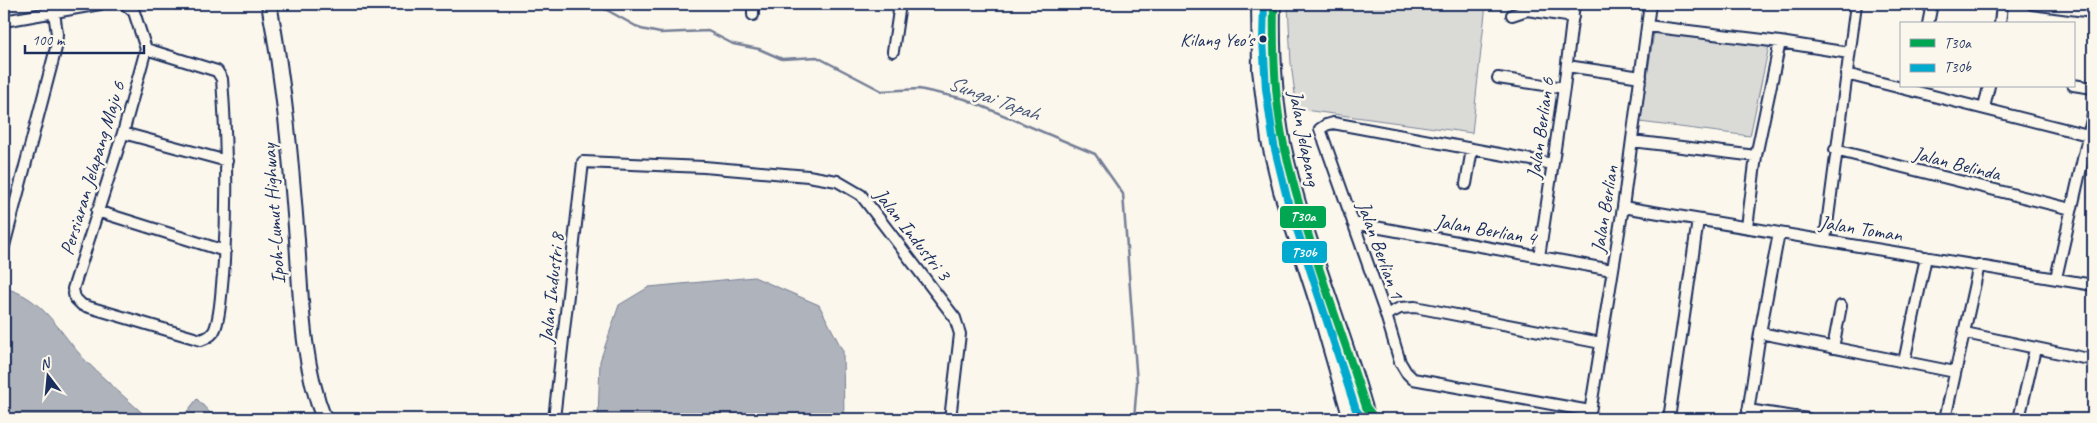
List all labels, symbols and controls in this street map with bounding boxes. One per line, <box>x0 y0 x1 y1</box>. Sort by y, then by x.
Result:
scale bar <box>25 22 144 54</box>
legend <box>1900 22 2074 88</box>
place label: Kilang Yeo's <box>1180 28 1257 52</box>
text: 100 m <box>32 31 66 50</box>
marker: Kilang Yeo's <box>1258 34 1268 44</box>
text: T30a <box>1944 34 1972 53</box>
text: T30b <box>1944 58 1972 77</box>
water label: Sungai Tapah <box>945 70 1045 127</box>
street label: Jalan Berlian 6 <box>1521 75 1560 181</box>
street label: Persiaran Jelapang Maju 6 <box>54 77 131 258</box>
street label: Jalan Jelapang <box>1283 87 1326 190</box>
street label: Jalan Belinda <box>1910 140 2005 187</box>
street label: Ipoh-Lumut Highway <box>256 141 291 285</box>
street label: Jalan Berlian <box>1585 163 1624 255</box>
street label: Jalan Industri 3 <box>868 182 958 287</box>
street label: Jalan Berlian 1 <box>1351 197 1410 303</box>
line badge: T30a <box>1279 205 1327 229</box>
text: T30a <box>1290 208 1317 225</box>
street label: Jalan Berlian 4 <box>1433 208 1540 251</box>
street label: Jalan Toman <box>1817 209 1905 248</box>
street label: Jalan Industri 8 <box>533 230 570 345</box>
line badge: T30b <box>1281 240 1328 264</box>
text: T30b <box>1291 244 1318 261</box>
north arrow <box>22 350 72 400</box>
text: N <box>38 354 53 373</box>

